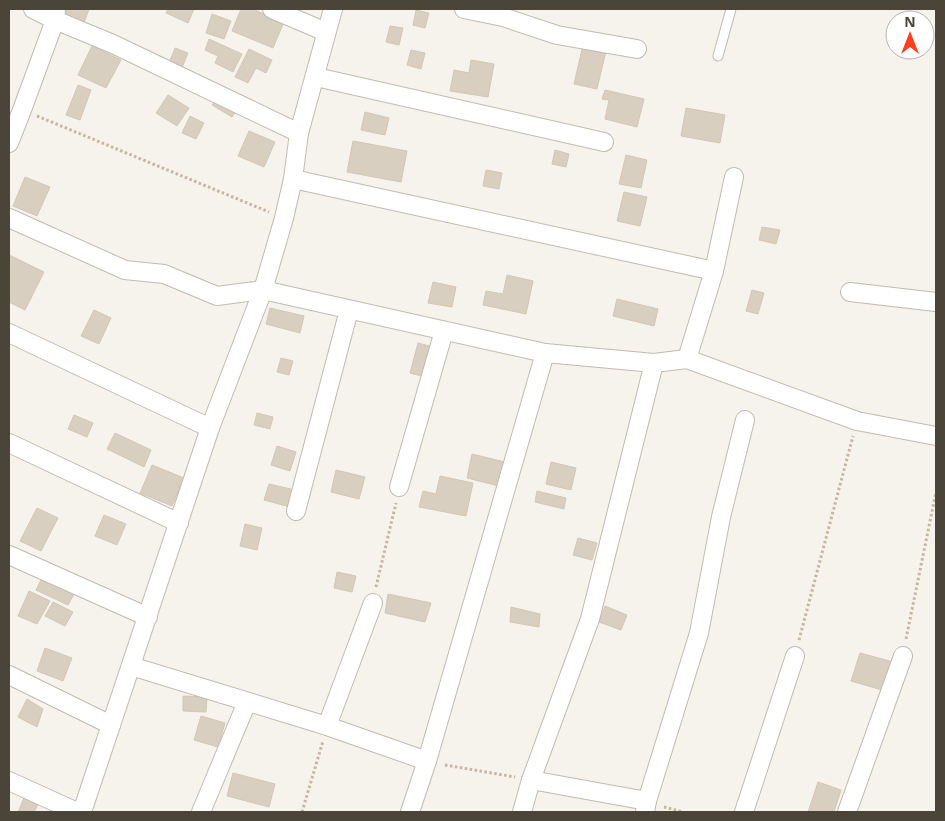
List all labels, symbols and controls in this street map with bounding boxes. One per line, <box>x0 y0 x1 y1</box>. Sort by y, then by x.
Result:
north arrow <box>885 10 935 60</box>
text: N <box>904 12 916 31</box>

